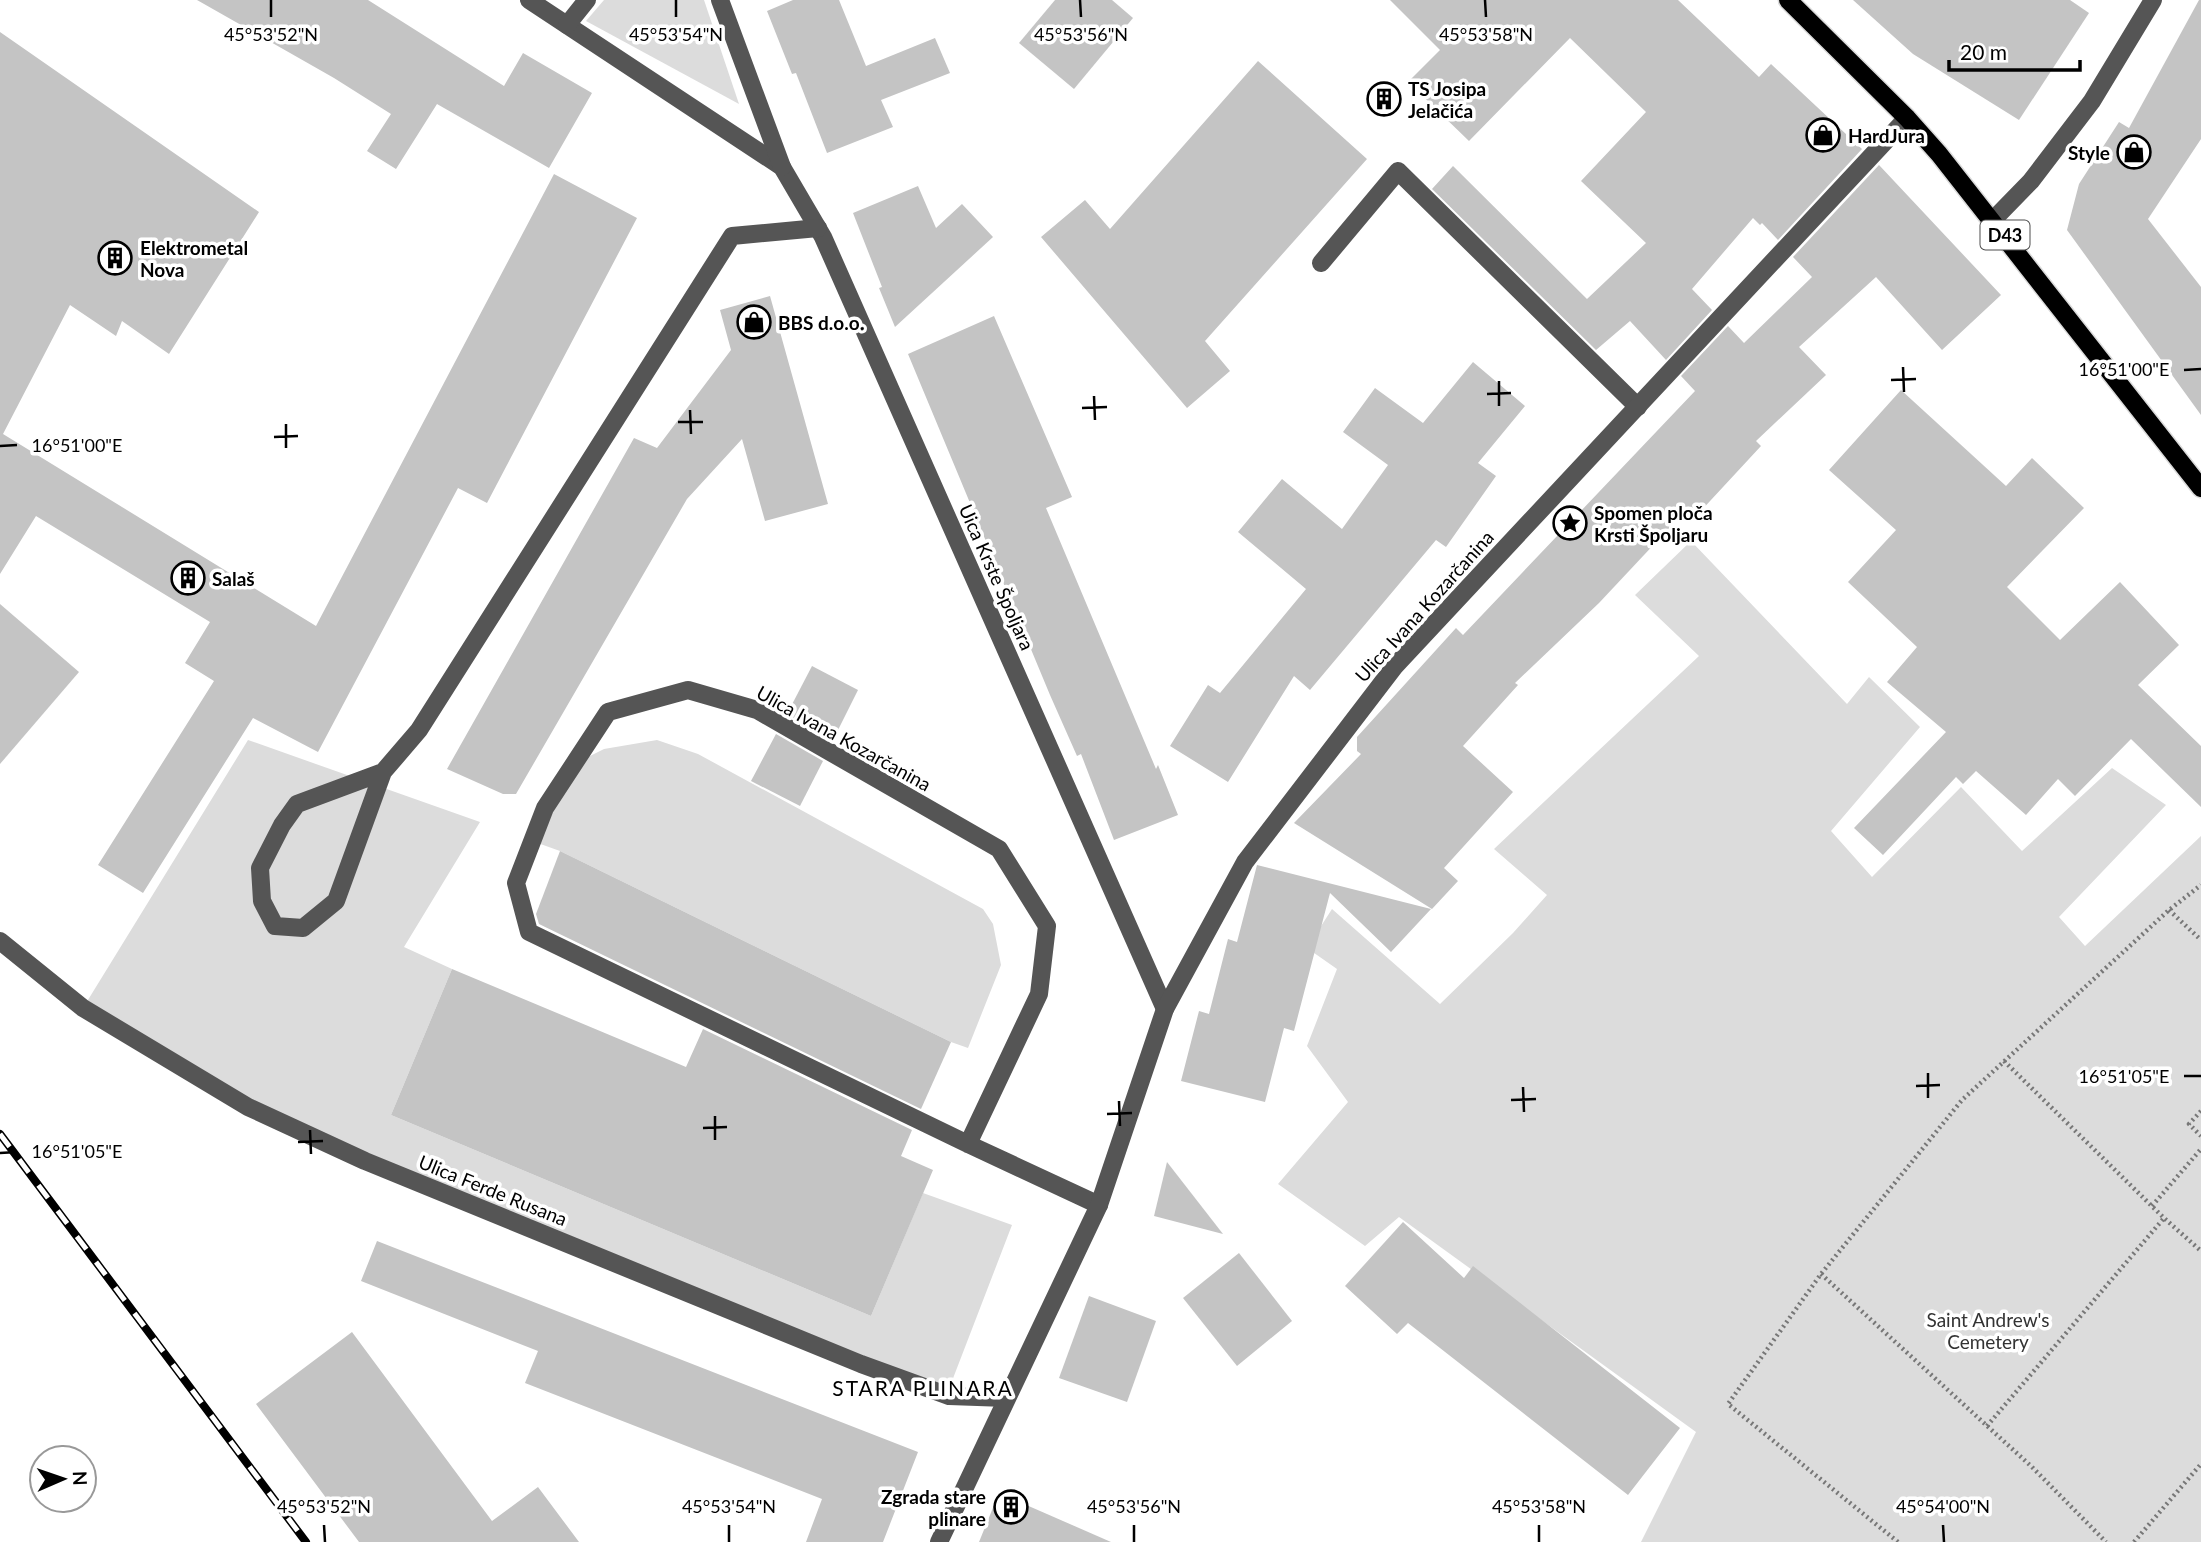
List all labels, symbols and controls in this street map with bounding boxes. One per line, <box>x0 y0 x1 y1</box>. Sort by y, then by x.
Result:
text: 45°53'52"N <box>224 23 318 45</box>
text: 45°53'54"N <box>629 23 723 45</box>
text: 45°53'56"N <box>1034 23 1128 45</box>
text: 45°53'58"N <box>1439 23 1533 45</box>
scale bar <box>1949 28 2080 72</box>
text: 20 m <box>1960 39 2007 64</box>
place label: TS Josipa Jelačića <box>1408 77 1486 122</box>
building icon: TS Josipa Jelačića <box>1365 80 1403 118</box>
shop icon: HardJura <box>1804 116 1842 154</box>
place label: HardJura <box>1848 124 1925 147</box>
shop icon: Style <box>2115 133 2153 171</box>
place label: Style <box>2068 141 2110 164</box>
road number: D43 <box>1980 220 2030 249</box>
place label: Elektrometal Nova <box>140 236 248 281</box>
building icon: Elektrometal Nova <box>96 239 134 277</box>
shop icon: BBS d.o.o. <box>735 303 773 341</box>
place label: BBS d.o.o. <box>778 311 864 334</box>
text: 16°51'00"E <box>2079 358 2169 380</box>
text: 16°51'00"E <box>32 434 122 456</box>
street label: Uica Krste Špoljara <box>955 500 1039 654</box>
place label: Spomen ploča Krsti Špoljaru <box>1594 501 1713 546</box>
place icon: Spomen ploča Krsti Špoljaru <box>1551 504 1589 542</box>
street label: Ulica Ivana Kozarčanina <box>1350 525 1498 687</box>
building icon: Salaš <box>169 559 207 597</box>
place label: Salaš <box>212 567 255 590</box>
street label: Ulica Ivana Kozarčanina <box>753 680 935 796</box>
text: 16°51'05"E <box>2079 1065 2169 1087</box>
text: 16°51'05"E <box>32 1140 122 1162</box>
street label: Ulica Ferde Rusana <box>415 1150 571 1230</box>
park label: Saint Andrew's Cemetery <box>1926 1308 2050 1353</box>
district label: STARA PLINARA <box>832 1375 1014 1400</box>
north arrow <box>28 1444 98 1514</box>
text: N <box>69 1471 92 1486</box>
place label: Zgrada stare plinare <box>881 1485 986 1530</box>
building icon: Zgrada stare plinare <box>992 1488 1030 1526</box>
text: 45°53'52"N <box>277 1495 371 1517</box>
text: 45°53'54"N <box>682 1495 776 1517</box>
text: 45°53'56"N <box>1087 1495 1181 1517</box>
text: 45°53'58"N <box>1492 1495 1586 1517</box>
text: 45°54'00"N <box>1896 1495 1990 1517</box>

